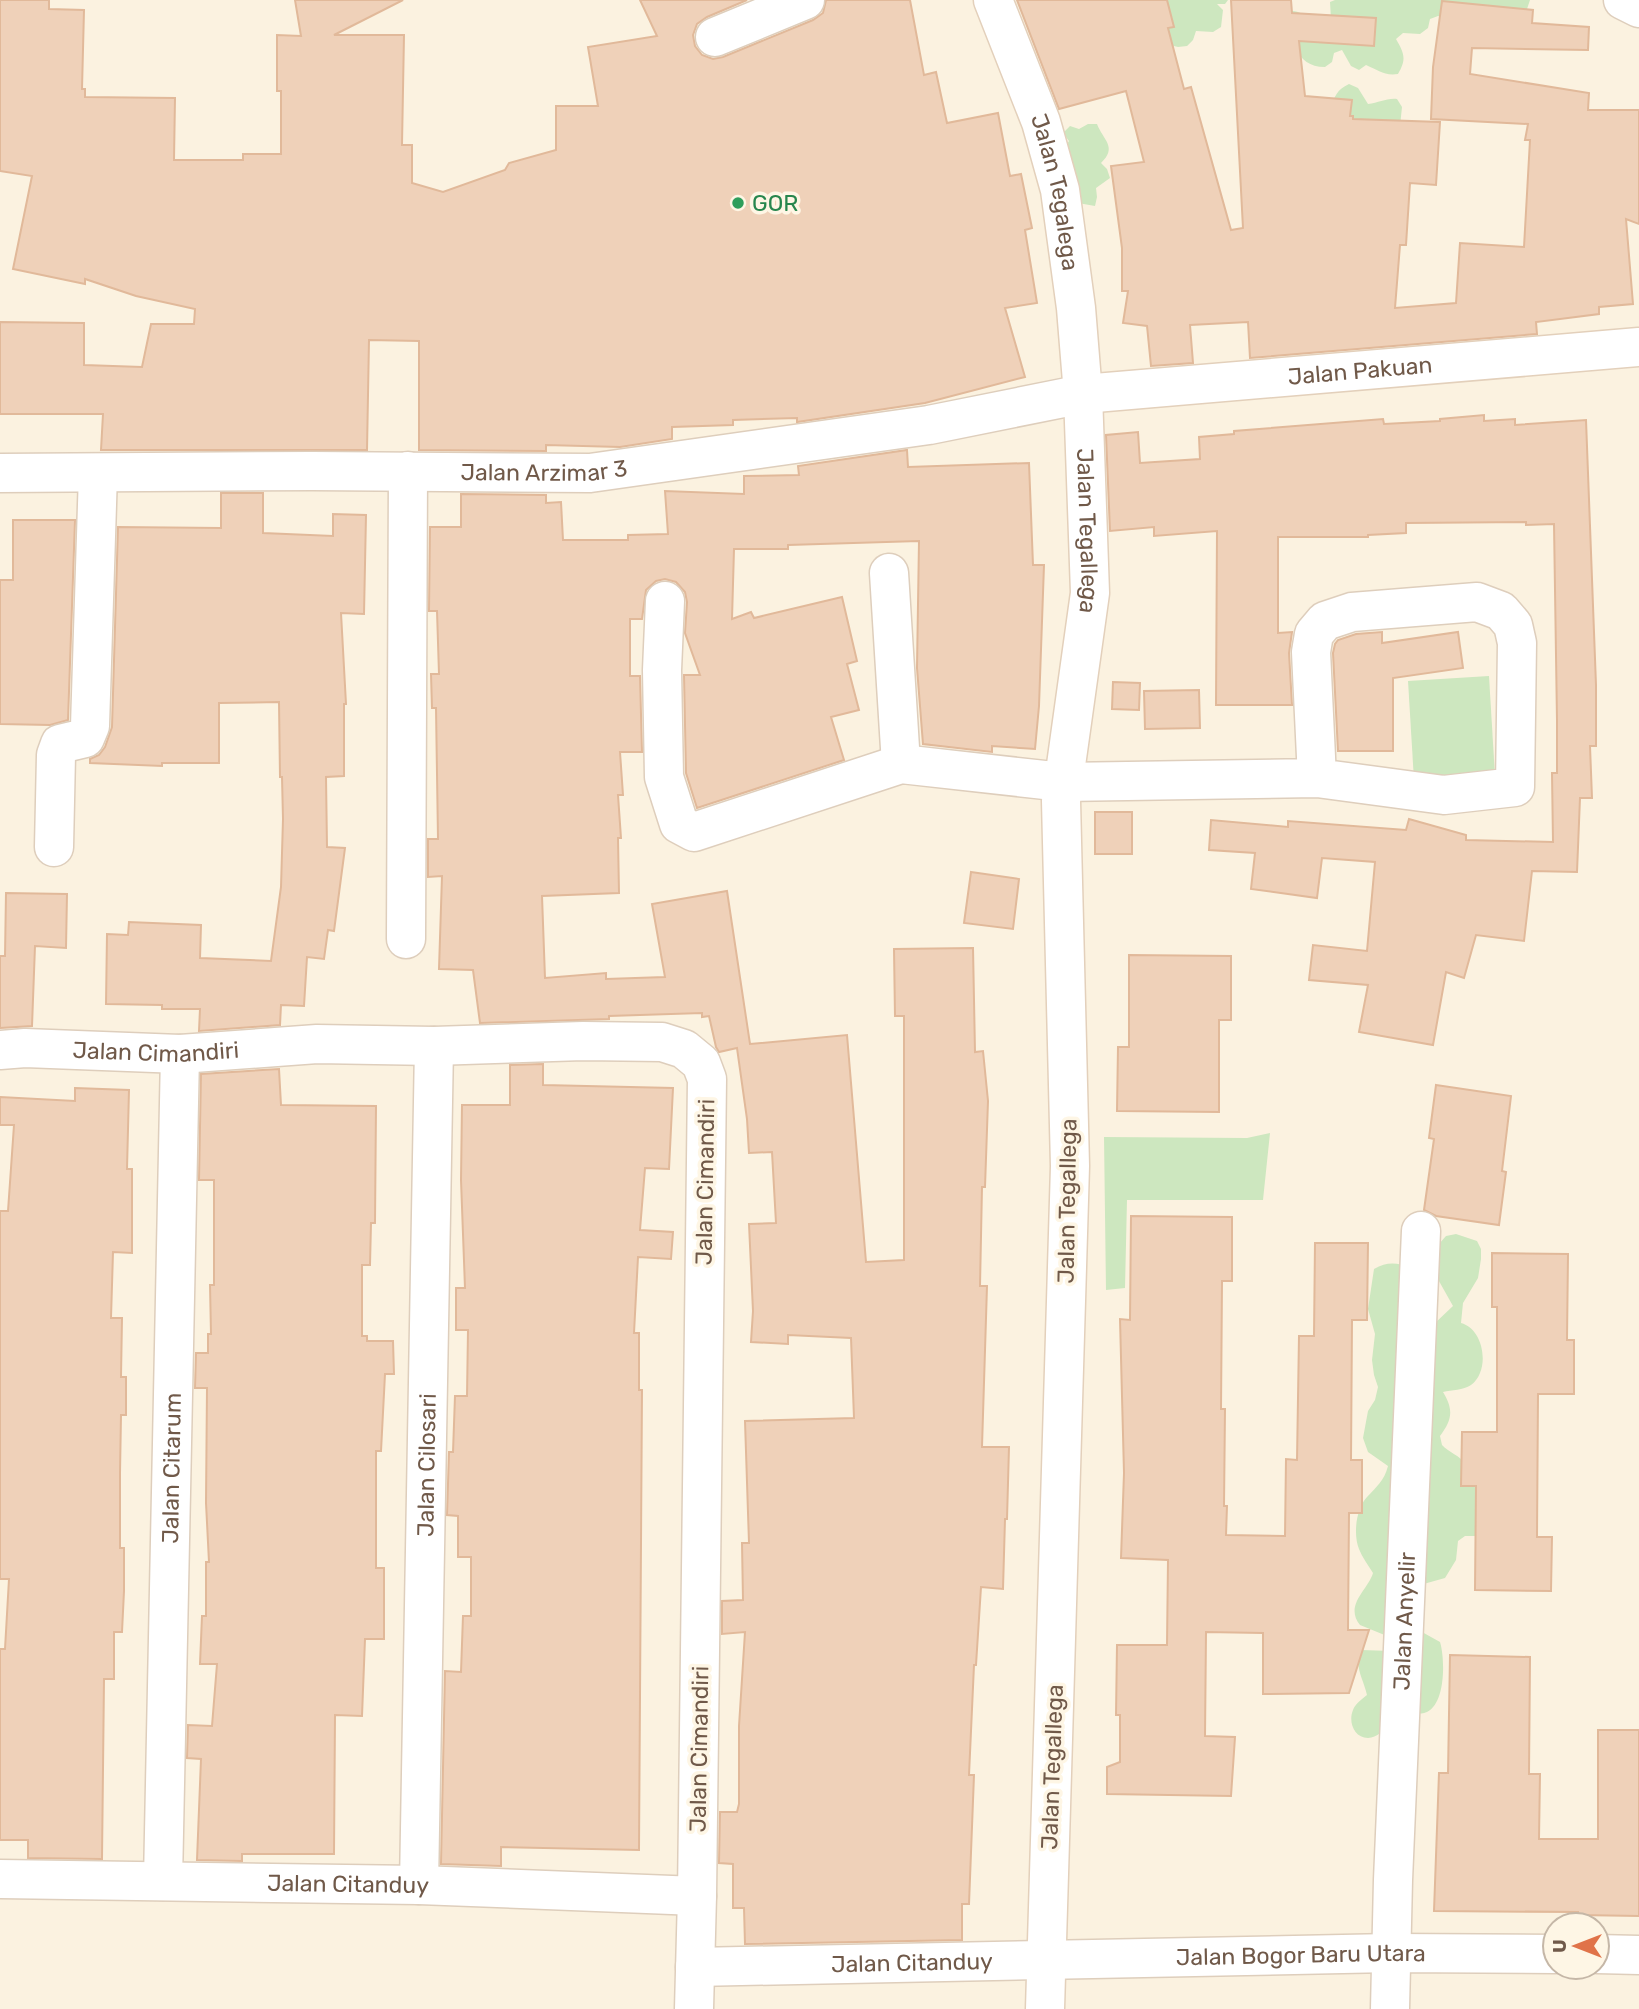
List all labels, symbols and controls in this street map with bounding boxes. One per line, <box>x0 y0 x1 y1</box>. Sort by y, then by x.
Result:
street label: Jalan Tegalega <box>1025 109 1085 272</box>
place label: GOR <box>752 189 798 217</box>
marker: GOR <box>730 195 746 211</box>
street label: Jalan Pakuan <box>1287 351 1433 391</box>
street label: Jalan Tegallega <box>1071 448 1105 615</box>
street label: Jalan Arzimar 3 <box>460 454 629 487</box>
street label: Jalan Cimandiri <box>72 1036 240 1068</box>
street label: Jalan Cimandiri <box>690 1098 720 1266</box>
street label: Jalan Tegallega <box>1052 1118 1082 1284</box>
street label: Jalan Citarum <box>156 1392 187 1544</box>
street label: Jalan Cilosari <box>411 1393 442 1537</box>
street label: Jalan Anyelir <box>1387 1551 1421 1691</box>
street label: Jalan Cimandiri <box>684 1665 714 1833</box>
street label: Jalan Tegallega <box>1035 1684 1069 1850</box>
street label: Jalan Citanduy <box>267 1869 430 1899</box>
north arrow <box>1541 1911 1611 1981</box>
street label: Jalan Bogor Baru Utara <box>1176 1939 1426 1971</box>
text: U <box>1548 1939 1571 1953</box>
street label: Jalan Citanduy <box>831 1947 993 1978</box>

